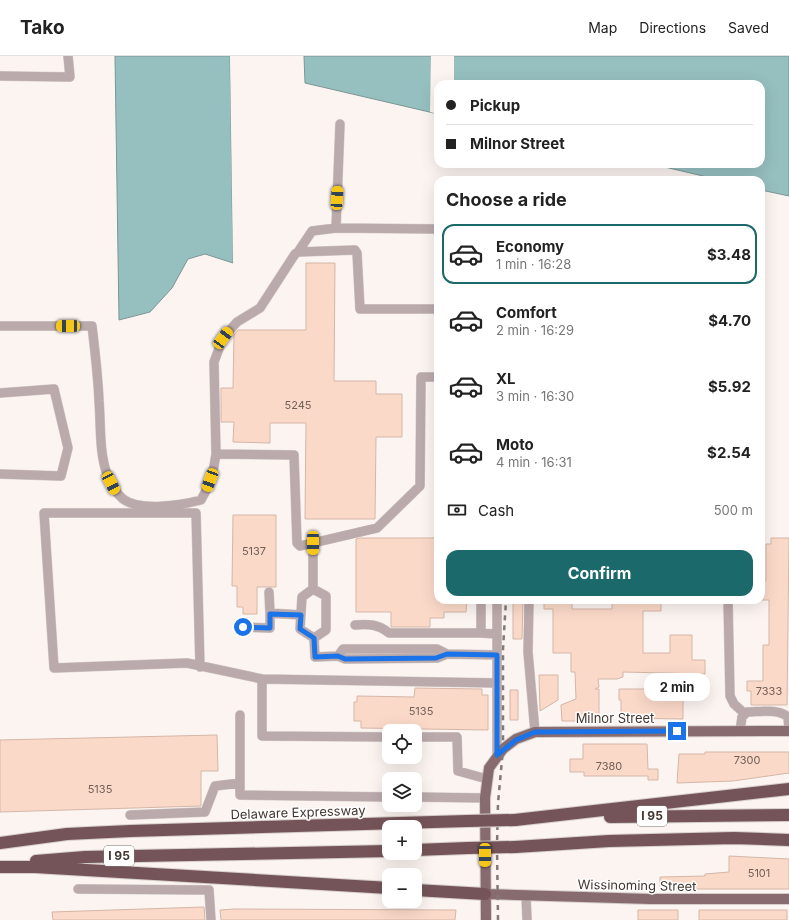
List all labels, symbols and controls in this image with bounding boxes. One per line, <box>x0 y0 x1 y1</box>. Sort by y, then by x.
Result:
text: Tako <box>20 16 65 39</box>
text: Map <box>588 19 617 36</box>
text: Directions <box>639 19 706 36</box>
text: Saved <box>728 19 769 36</box>
text: Pickup <box>470 96 520 115</box>
text: Milnor Street <box>470 134 565 153</box>
car <box>330 186 344 210</box>
text: Choose a ride <box>446 189 567 210</box>
icon: car <box>448 236 484 272</box>
text: Economy <box>496 237 564 256</box>
text: $3.48 <box>707 245 751 264</box>
text: 1 min · 16:28 <box>496 256 571 272</box>
icon: car <box>448 302 484 338</box>
text: Comfort <box>496 303 557 322</box>
text: $4.70 <box>708 311 751 330</box>
car <box>56 320 80 332</box>
text: 2 min · 16:29 <box>496 322 574 338</box>
car <box>211 325 235 351</box>
icon: car <box>448 368 484 404</box>
text: XL <box>496 369 516 388</box>
text: $5.92 <box>708 377 751 396</box>
text: 3 min · 16:30 <box>496 388 574 404</box>
house number: 5245 <box>284 398 312 412</box>
icon: car <box>448 434 484 470</box>
text: Moto <box>496 435 534 454</box>
text: $2.54 <box>707 443 751 462</box>
text: 4 min · 16:31 <box>496 454 572 470</box>
car <box>200 467 220 493</box>
car <box>100 470 122 496</box>
icon: cash <box>446 499 468 521</box>
text: Cash <box>478 501 514 520</box>
text: 500 m <box>714 502 753 518</box>
car <box>307 531 319 555</box>
house number: 5137 <box>242 544 266 558</box>
button: Confirm <box>446 550 753 596</box>
route start <box>234 618 252 636</box>
callout: 2 min <box>644 673 710 701</box>
text: 2 min <box>660 679 694 695</box>
house number: 7333 <box>756 684 782 698</box>
house number: 5135 <box>409 704 434 718</box>
street label: Milnor Street <box>576 710 654 726</box>
route end <box>668 722 686 740</box>
map controls <box>382 724 422 908</box>
button: locate <box>382 724 422 764</box>
house number: 7300 <box>734 753 760 767</box>
house number: 7380 <box>596 759 622 773</box>
button: layers <box>382 772 422 812</box>
house number: 5135 <box>88 782 113 796</box>
street label: Delaware Expressway <box>230 802 366 822</box>
road number: I 95 <box>637 806 667 826</box>
button: + <box>382 820 422 860</box>
car <box>479 843 491 867</box>
road number: I 95 <box>104 846 134 866</box>
house number: 5101 <box>748 866 770 880</box>
button: − <box>382 868 422 908</box>
street label: Wissinoming Street <box>577 876 697 894</box>

